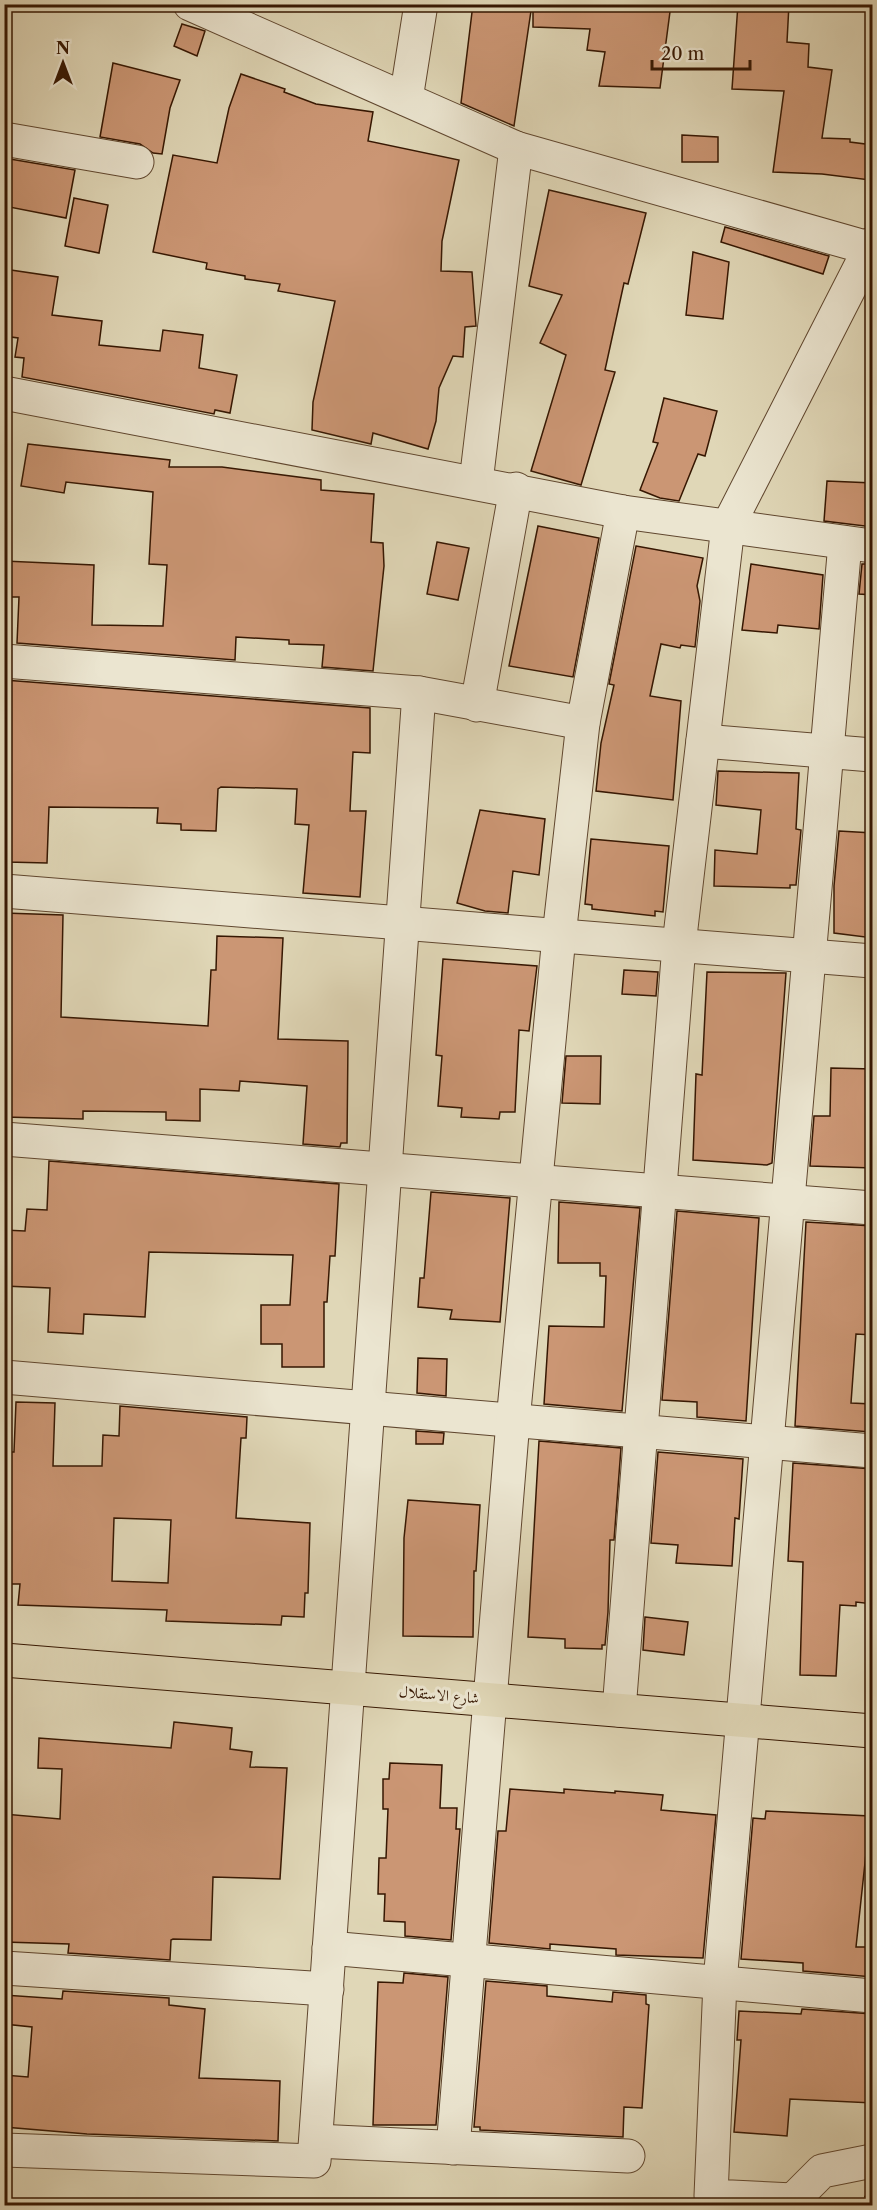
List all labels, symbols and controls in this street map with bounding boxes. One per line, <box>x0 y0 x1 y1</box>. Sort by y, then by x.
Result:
north arrow <box>33 33 93 93</box>
scale bar <box>652 33 750 71</box>
text: N <box>56 38 70 58</box>
text: 20 m <box>661 43 705 65</box>
street label: شارع الاستقلال <box>398 1682 480 1711</box>

